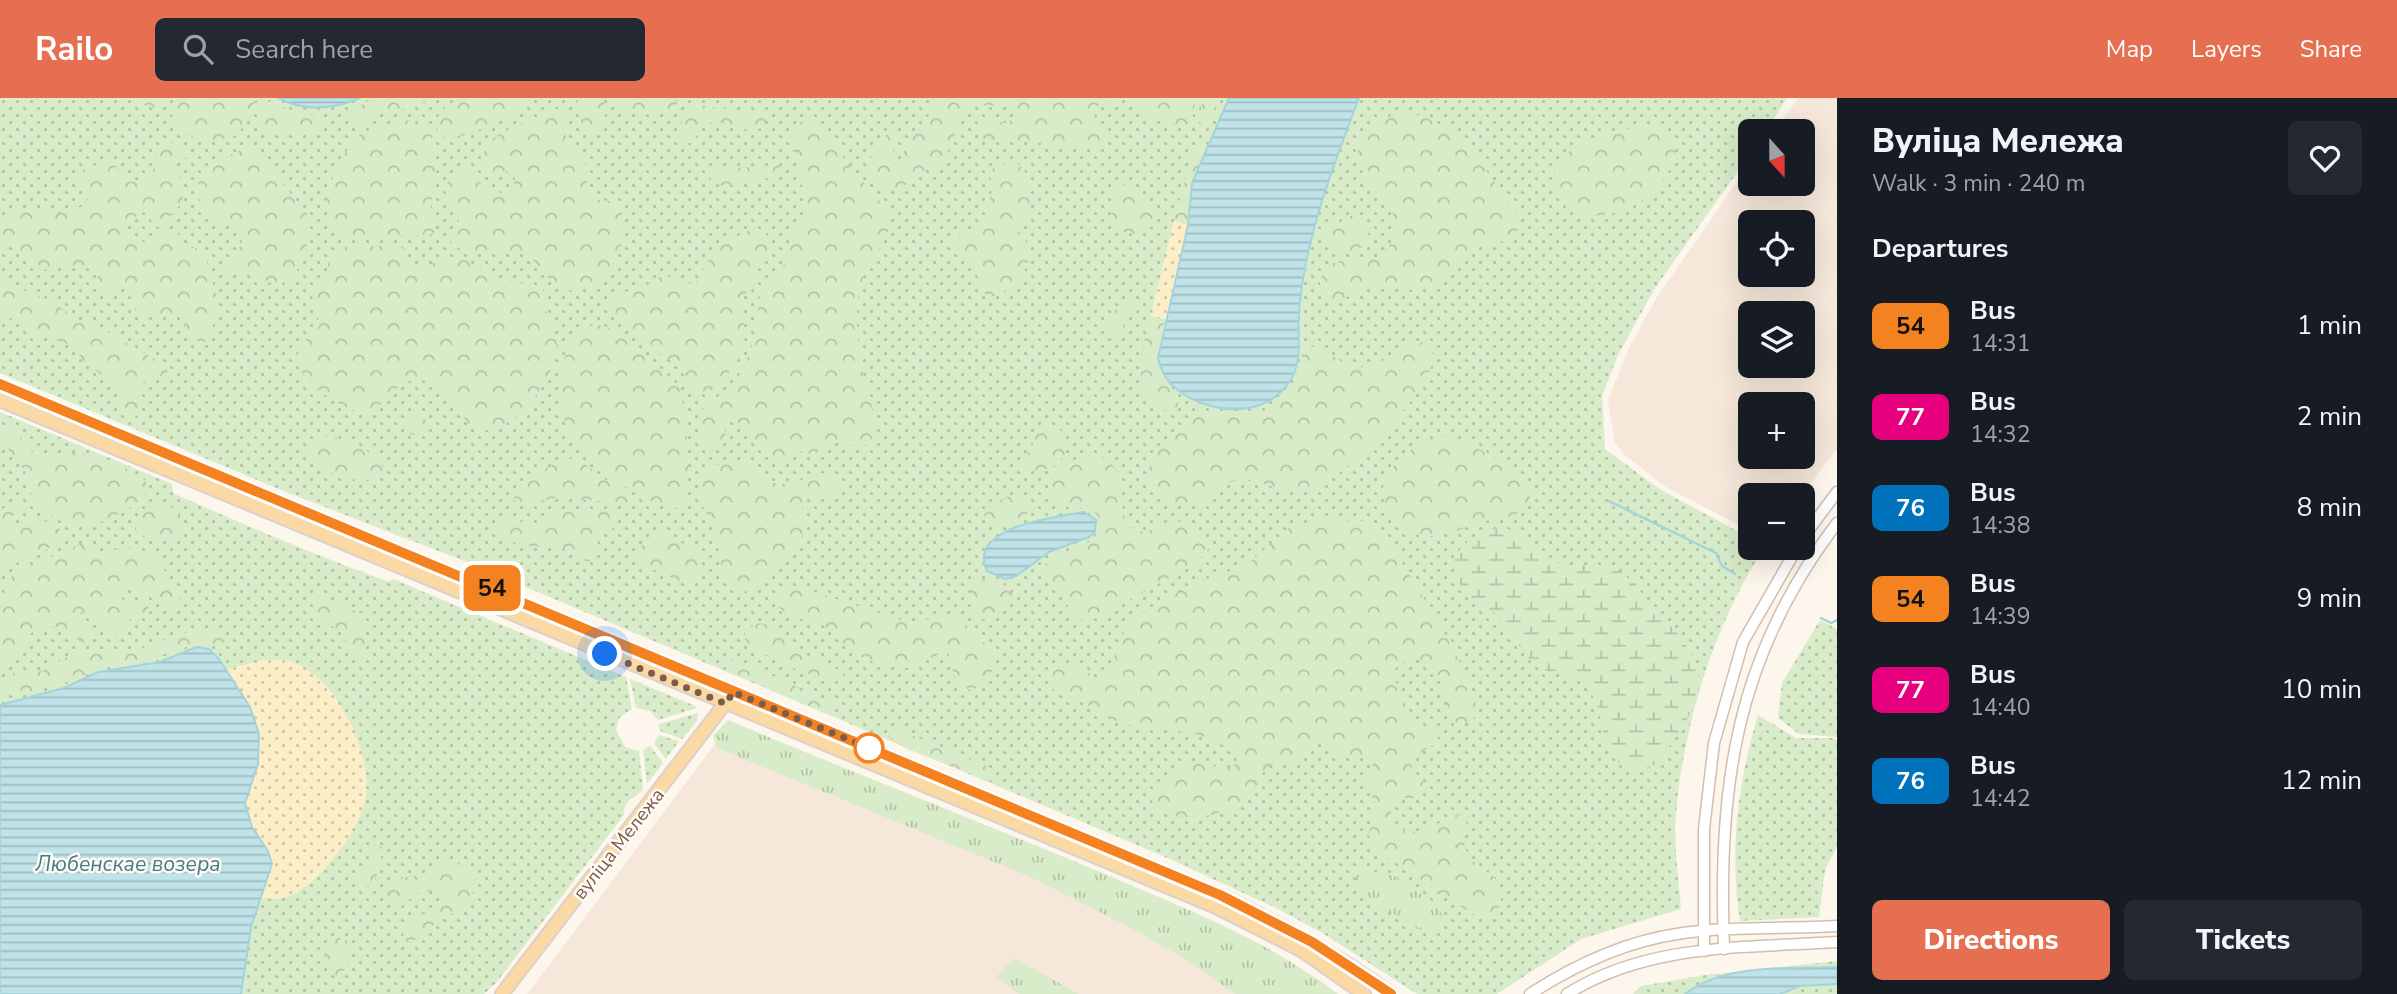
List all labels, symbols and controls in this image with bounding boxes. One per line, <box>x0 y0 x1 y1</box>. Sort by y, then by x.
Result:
search box <box>155 18 645 81</box>
text: Railo <box>35 27 113 72</box>
icon: search <box>179 30 217 68</box>
text: Search here <box>235 32 373 67</box>
text: Map <box>2106 33 2153 65</box>
text: Layers <box>2191 33 2262 65</box>
text: Share <box>2300 33 2362 65</box>
north arrow <box>1738 119 1815 196</box>
map controls <box>1738 119 1815 560</box>
text: Вуліца Мележа <box>1872 119 2124 164</box>
button: heart <box>2288 121 2362 195</box>
text: Walk · 3 min · 240 m <box>1872 168 2085 199</box>
button: locate <box>1738 210 1815 287</box>
text: Departures <box>1872 231 2008 266</box>
text: Bus <box>1970 293 2016 328</box>
button: layers <box>1738 301 1815 378</box>
text: 1 min <box>2297 308 2362 343</box>
text: 54 <box>1896 310 1925 342</box>
text: 14:31 <box>1970 328 2030 359</box>
text: Bus <box>1970 384 2016 419</box>
button: + <box>1738 392 1815 469</box>
text: 2 min <box>2297 399 2362 434</box>
text: 77 <box>1896 401 1925 433</box>
text: 14:32 <box>1970 419 2030 450</box>
text: Bus <box>1970 475 2016 510</box>
button: − <box>1738 483 1815 560</box>
text: 8 min <box>2297 490 2362 525</box>
text: 76 <box>1896 492 1925 524</box>
text: 14:38 <box>1970 510 2030 541</box>
line badge: 54 <box>461 565 524 611</box>
text: Bus <box>1970 566 2016 601</box>
text: 54 <box>478 572 506 604</box>
text: 9 min <box>2297 581 2362 616</box>
text: 54 <box>1896 583 1925 615</box>
text: 14:39 <box>1970 601 2030 632</box>
your location <box>587 636 622 671</box>
text: Bus <box>1970 657 2016 692</box>
text: 10 min <box>2281 672 2362 707</box>
text: 77 <box>1896 674 1925 706</box>
text: 14:40 <box>1970 692 2030 723</box>
unlabelled marker <box>854 733 884 763</box>
text: Bus <box>1970 748 2016 783</box>
text: 12 min <box>2281 763 2362 798</box>
text: 76 <box>1896 765 1925 797</box>
street label: вуліца Мележа <box>567 783 671 905</box>
text: 14:42 <box>1970 783 2030 814</box>
water label: Любенскае возера <box>34 850 221 878</box>
button: Directions <box>1872 900 2110 980</box>
button: Tickets <box>2124 900 2362 980</box>

